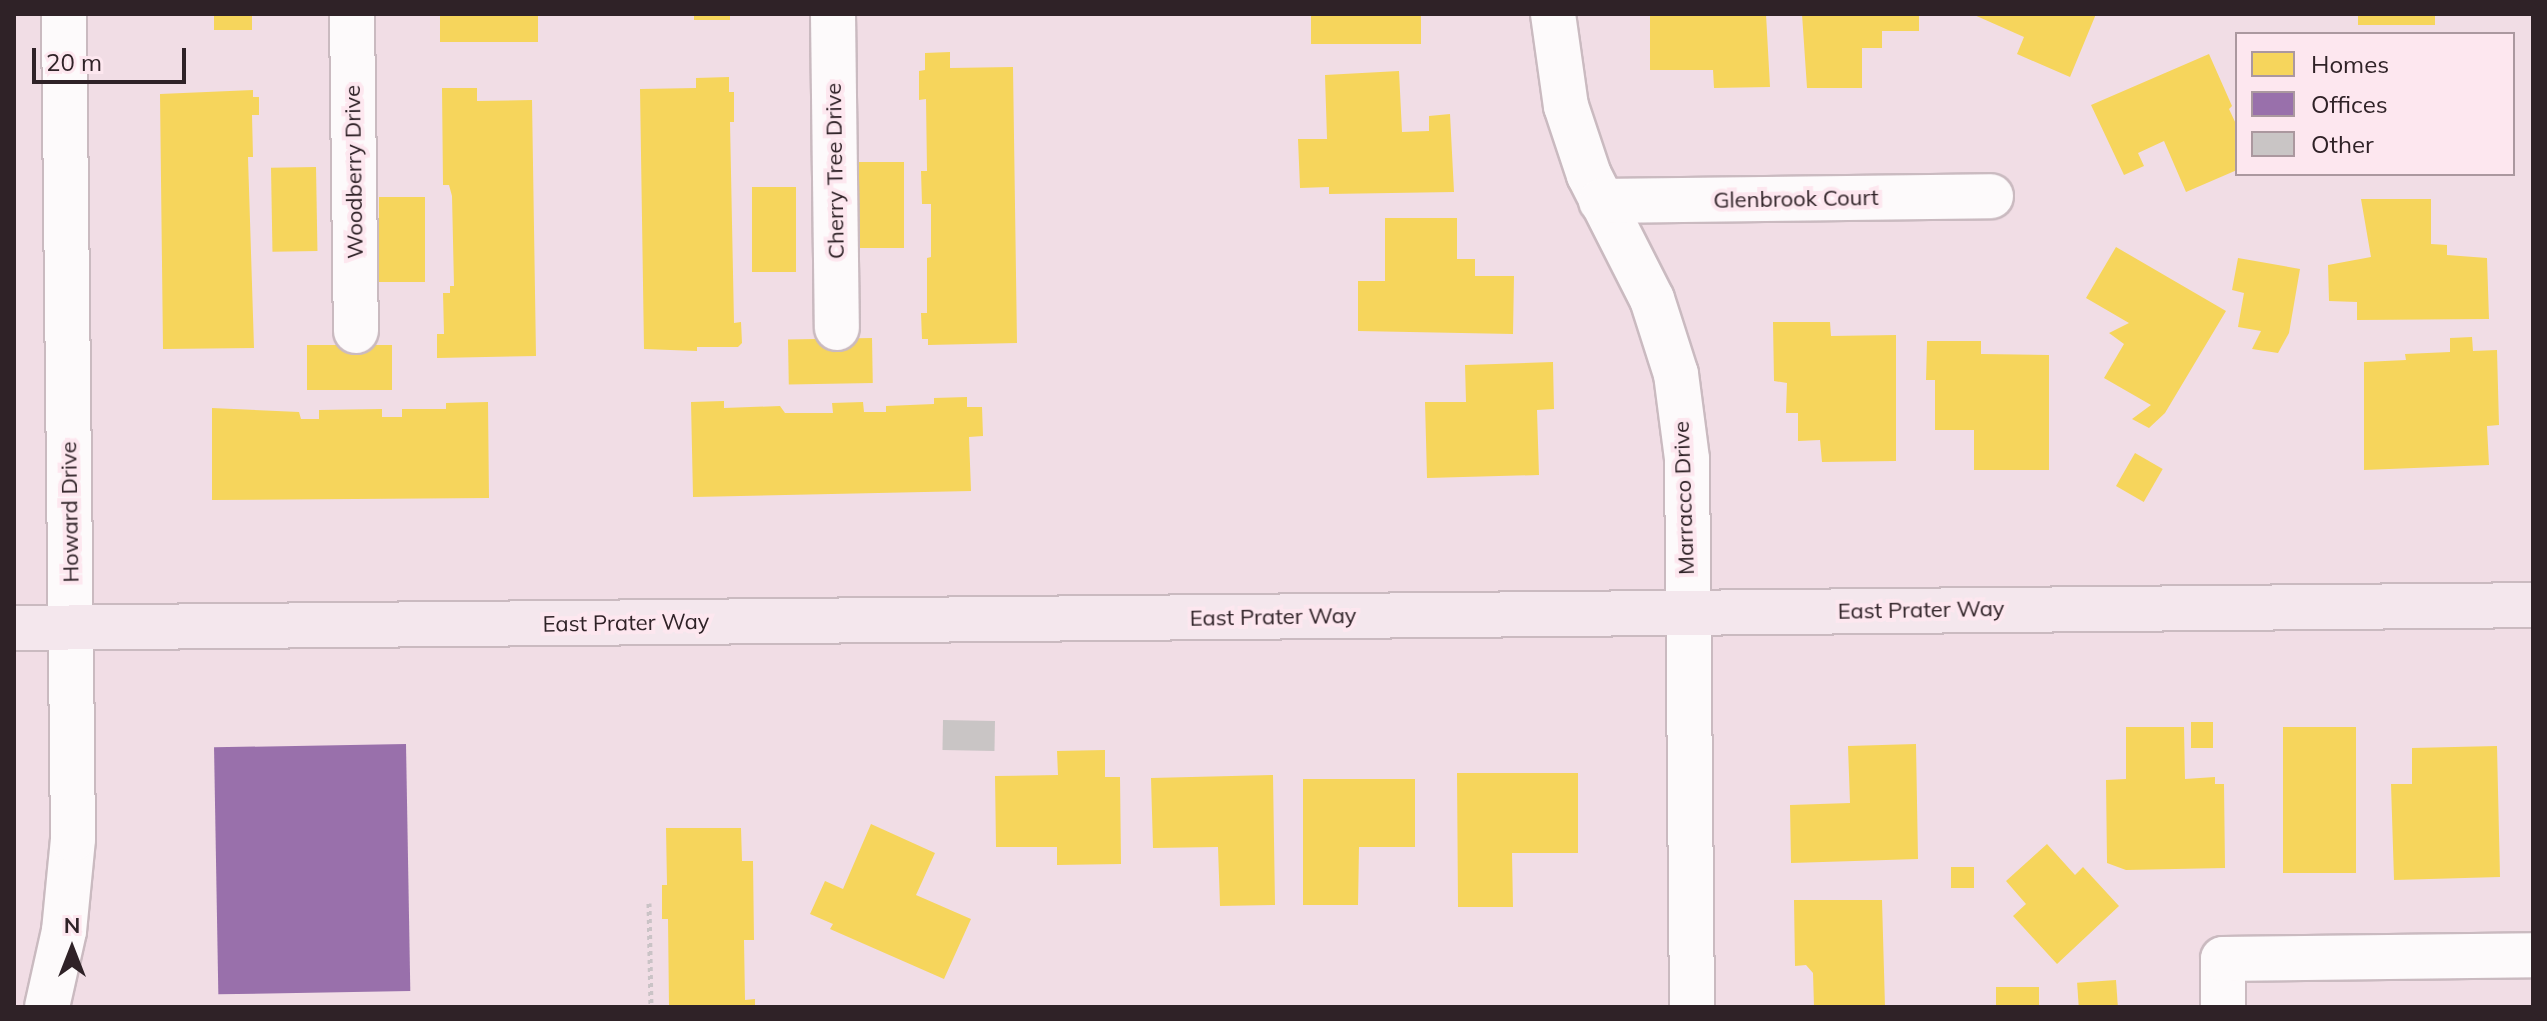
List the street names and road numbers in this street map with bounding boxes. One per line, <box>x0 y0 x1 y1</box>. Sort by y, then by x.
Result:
street label: Cherry Tree Drive <box>820 83 850 259</box>
street label: Woodberry Drive <box>339 85 369 259</box>
street label: Glenbrook Court <box>1713 184 1879 214</box>
street label: Marracco Drive <box>1668 421 1700 575</box>
street label: Howard Drive <box>56 441 84 583</box>
street label: East Prater Way <box>1837 595 2005 625</box>
street label: East Prater Way <box>1189 602 1357 632</box>
street label: East Prater Way <box>542 608 710 638</box>

